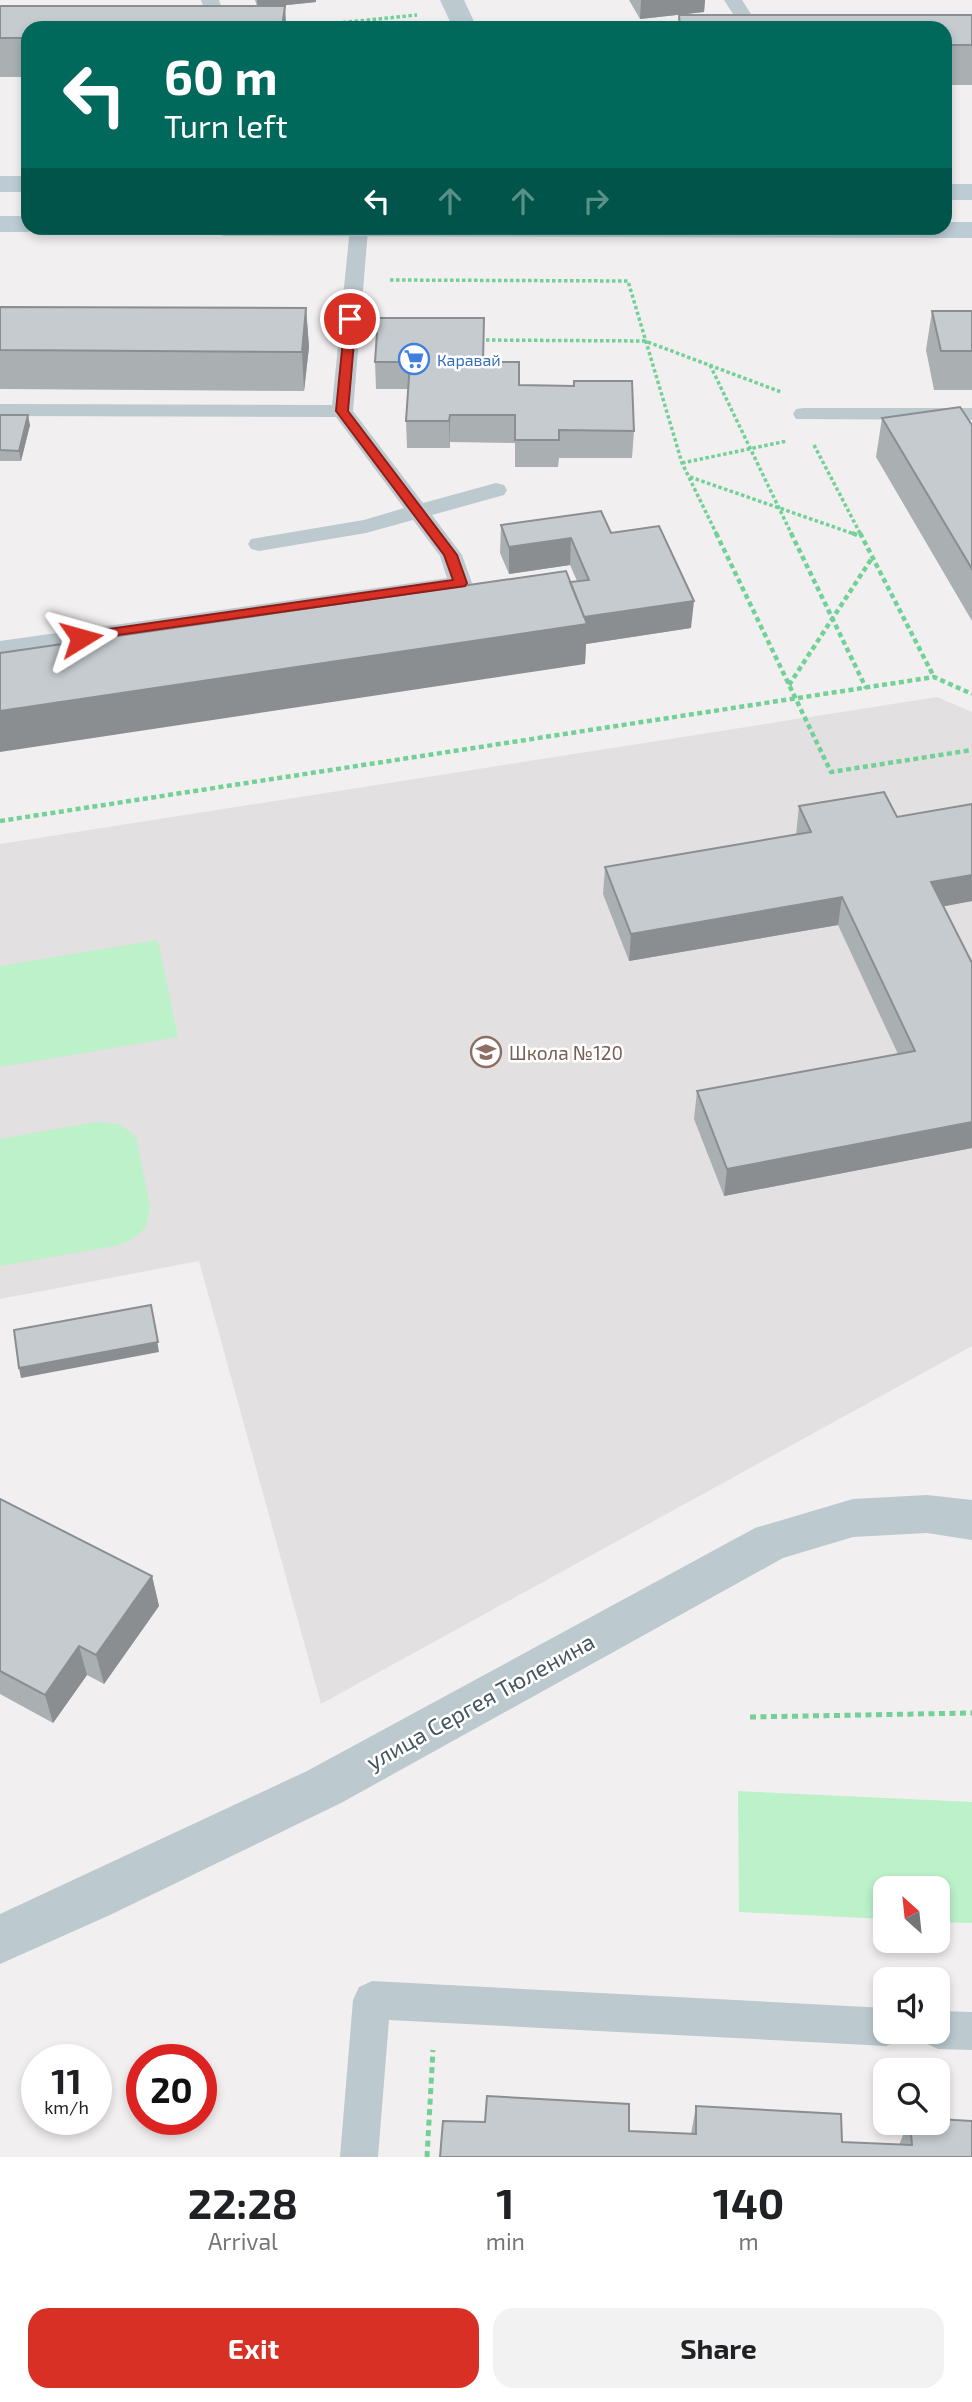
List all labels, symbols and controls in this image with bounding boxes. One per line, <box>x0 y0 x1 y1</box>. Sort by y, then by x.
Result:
text: 60 m <box>164 46 278 105</box>
icon: left <box>49 49 140 140</box>
text: Turn left <box>164 106 288 144</box>
icon: left <box>358 182 396 220</box>
icon: ahead <box>431 182 469 220</box>
icon: ahead <box>504 182 542 220</box>
icon: right <box>577 182 615 220</box>
pin <box>320 289 380 349</box>
icon: arrive <box>331 300 369 338</box>
supermarket icon: Каравай <box>397 342 431 376</box>
place label: Каравай <box>437 350 501 369</box>
position arrow <box>44 601 118 675</box>
school or university icon: Школа №120 <box>469 1035 503 1069</box>
place label: Школа №120 <box>509 1041 623 1064</box>
street label: улица Сергея Тюленина <box>361 1627 599 1776</box>
north arrow <box>873 1876 950 1953</box>
map controls <box>873 1876 950 2135</box>
button: sound <box>873 1967 950 2044</box>
speed limit sign: 20 <box>126 2044 217 2135</box>
button: search <box>873 2058 950 2135</box>
text: 11 <box>51 2059 82 2101</box>
text: km/h <box>44 2096 89 2118</box>
text: 22:28 <box>188 2177 298 2227</box>
text: 1 <box>496 2177 514 2227</box>
text: 140 <box>713 2177 784 2227</box>
text: Arrival <box>208 2227 278 2255</box>
text: min <box>486 2227 525 2255</box>
text: m <box>738 2227 759 2255</box>
button: Exit <box>28 2308 479 2388</box>
button: Share <box>493 2308 944 2388</box>

